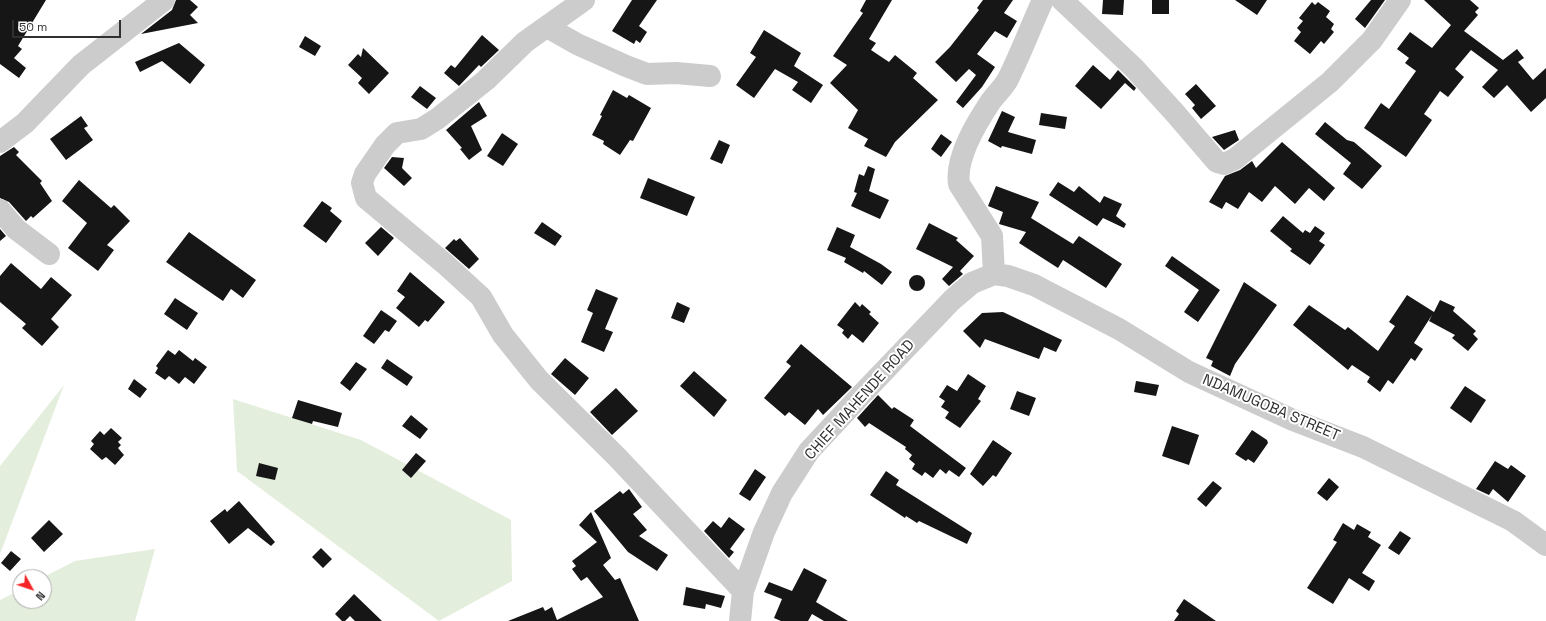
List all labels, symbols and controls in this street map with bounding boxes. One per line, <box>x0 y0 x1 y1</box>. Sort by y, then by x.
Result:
scale bar <box>14 12 123 38</box>
text: 50 m <box>19 19 47 35</box>
street label: CHIEF MAHENDE ROAD <box>801 336 919 464</box>
street label: NDAMUGOBA STREET <box>1200 371 1342 445</box>
north arrow <box>12 569 52 609</box>
text: N <box>33 589 48 603</box>

